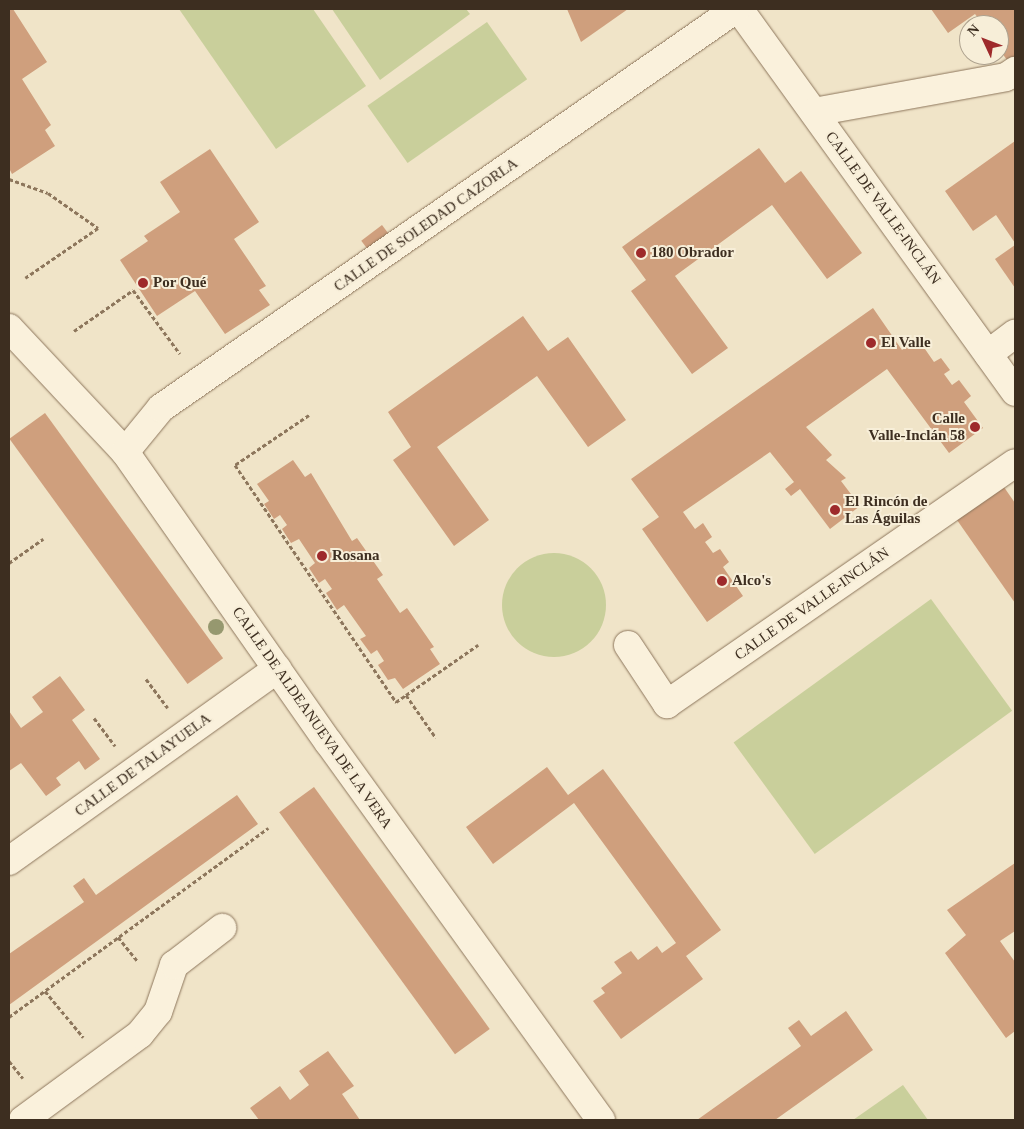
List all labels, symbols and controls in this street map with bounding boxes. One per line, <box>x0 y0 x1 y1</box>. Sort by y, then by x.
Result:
north arrow <box>959 15 1009 65</box>
text: N <box>964 21 982 39</box>
street label: CALLE DE VALLE-INCLÁN <box>821 128 945 288</box>
street label: CALLE DE SOLEDAD CAZORLA <box>331 154 521 296</box>
place label: 180 Obrador <box>651 244 734 262</box>
marker: 180 Obrador <box>635 247 647 259</box>
place label: Por Qué <box>153 274 207 292</box>
marker: Por Qué <box>137 277 149 289</box>
place label: El Valle <box>881 334 931 352</box>
marker: El Valle <box>865 337 877 349</box>
place label: Calle Valle-Inclán 58 <box>868 409 965 444</box>
marker: Calle Valle-Inclán 58 <box>969 421 981 433</box>
place label: El Rincón de Las Águilas <box>845 492 928 527</box>
marker: El Rincón de Las Águilas <box>829 504 841 516</box>
street label: CALLE DE VALLE-INCLÁN <box>731 544 893 664</box>
place label: Rosana <box>332 547 380 565</box>
marker: Rosana <box>316 550 328 562</box>
place label: Alco's <box>732 572 771 590</box>
marker: Alco's <box>716 575 728 587</box>
street label: CALLE DE ALDEANUEVA DE LA VERA <box>227 603 397 833</box>
street label: CALLE DE TALAYUELA <box>71 710 215 820</box>

